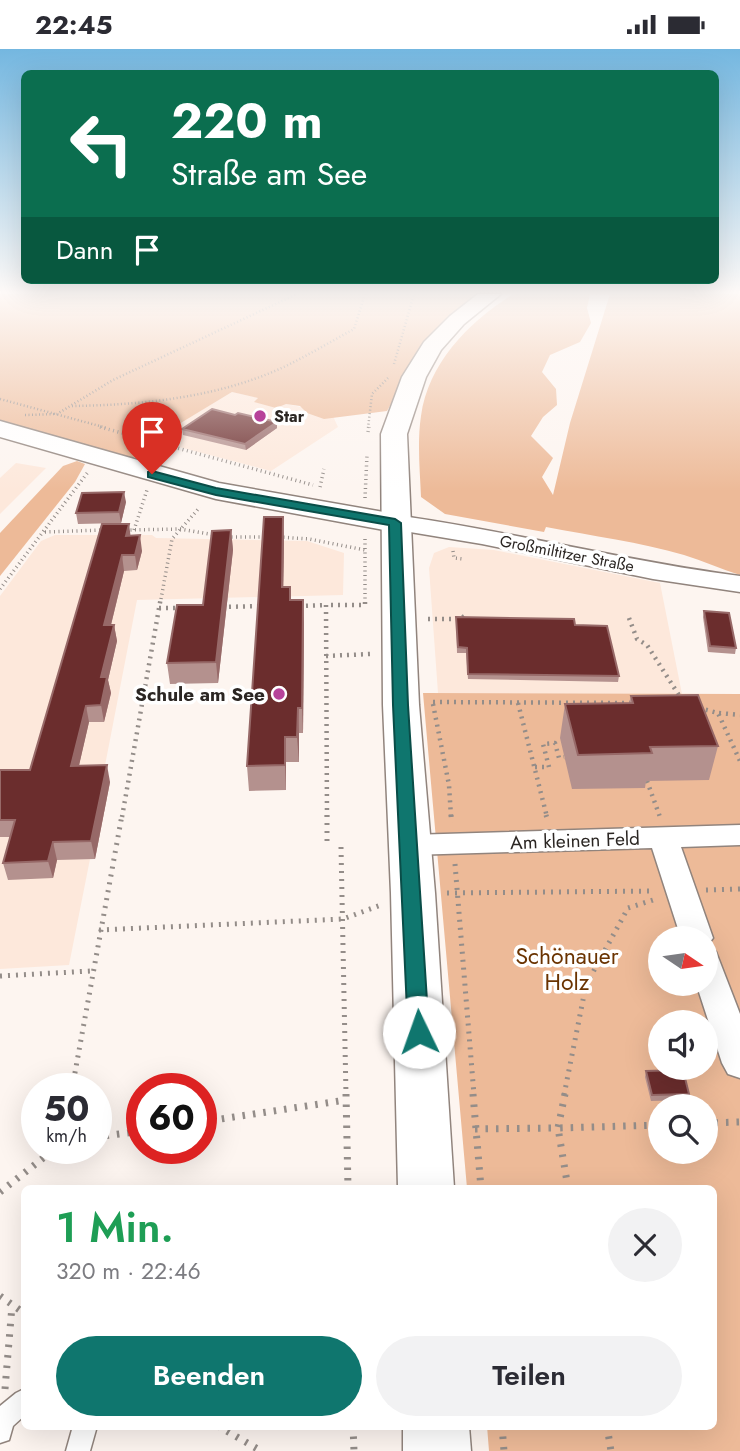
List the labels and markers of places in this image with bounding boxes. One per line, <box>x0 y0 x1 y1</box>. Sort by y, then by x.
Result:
pin <box>122 402 182 474</box>
place label: Star <box>274 405 305 428</box>
marker: Star <box>252 408 268 424</box>
place label: Schule am See <box>135 681 265 708</box>
marker: Schule am See <box>271 686 287 702</box>

